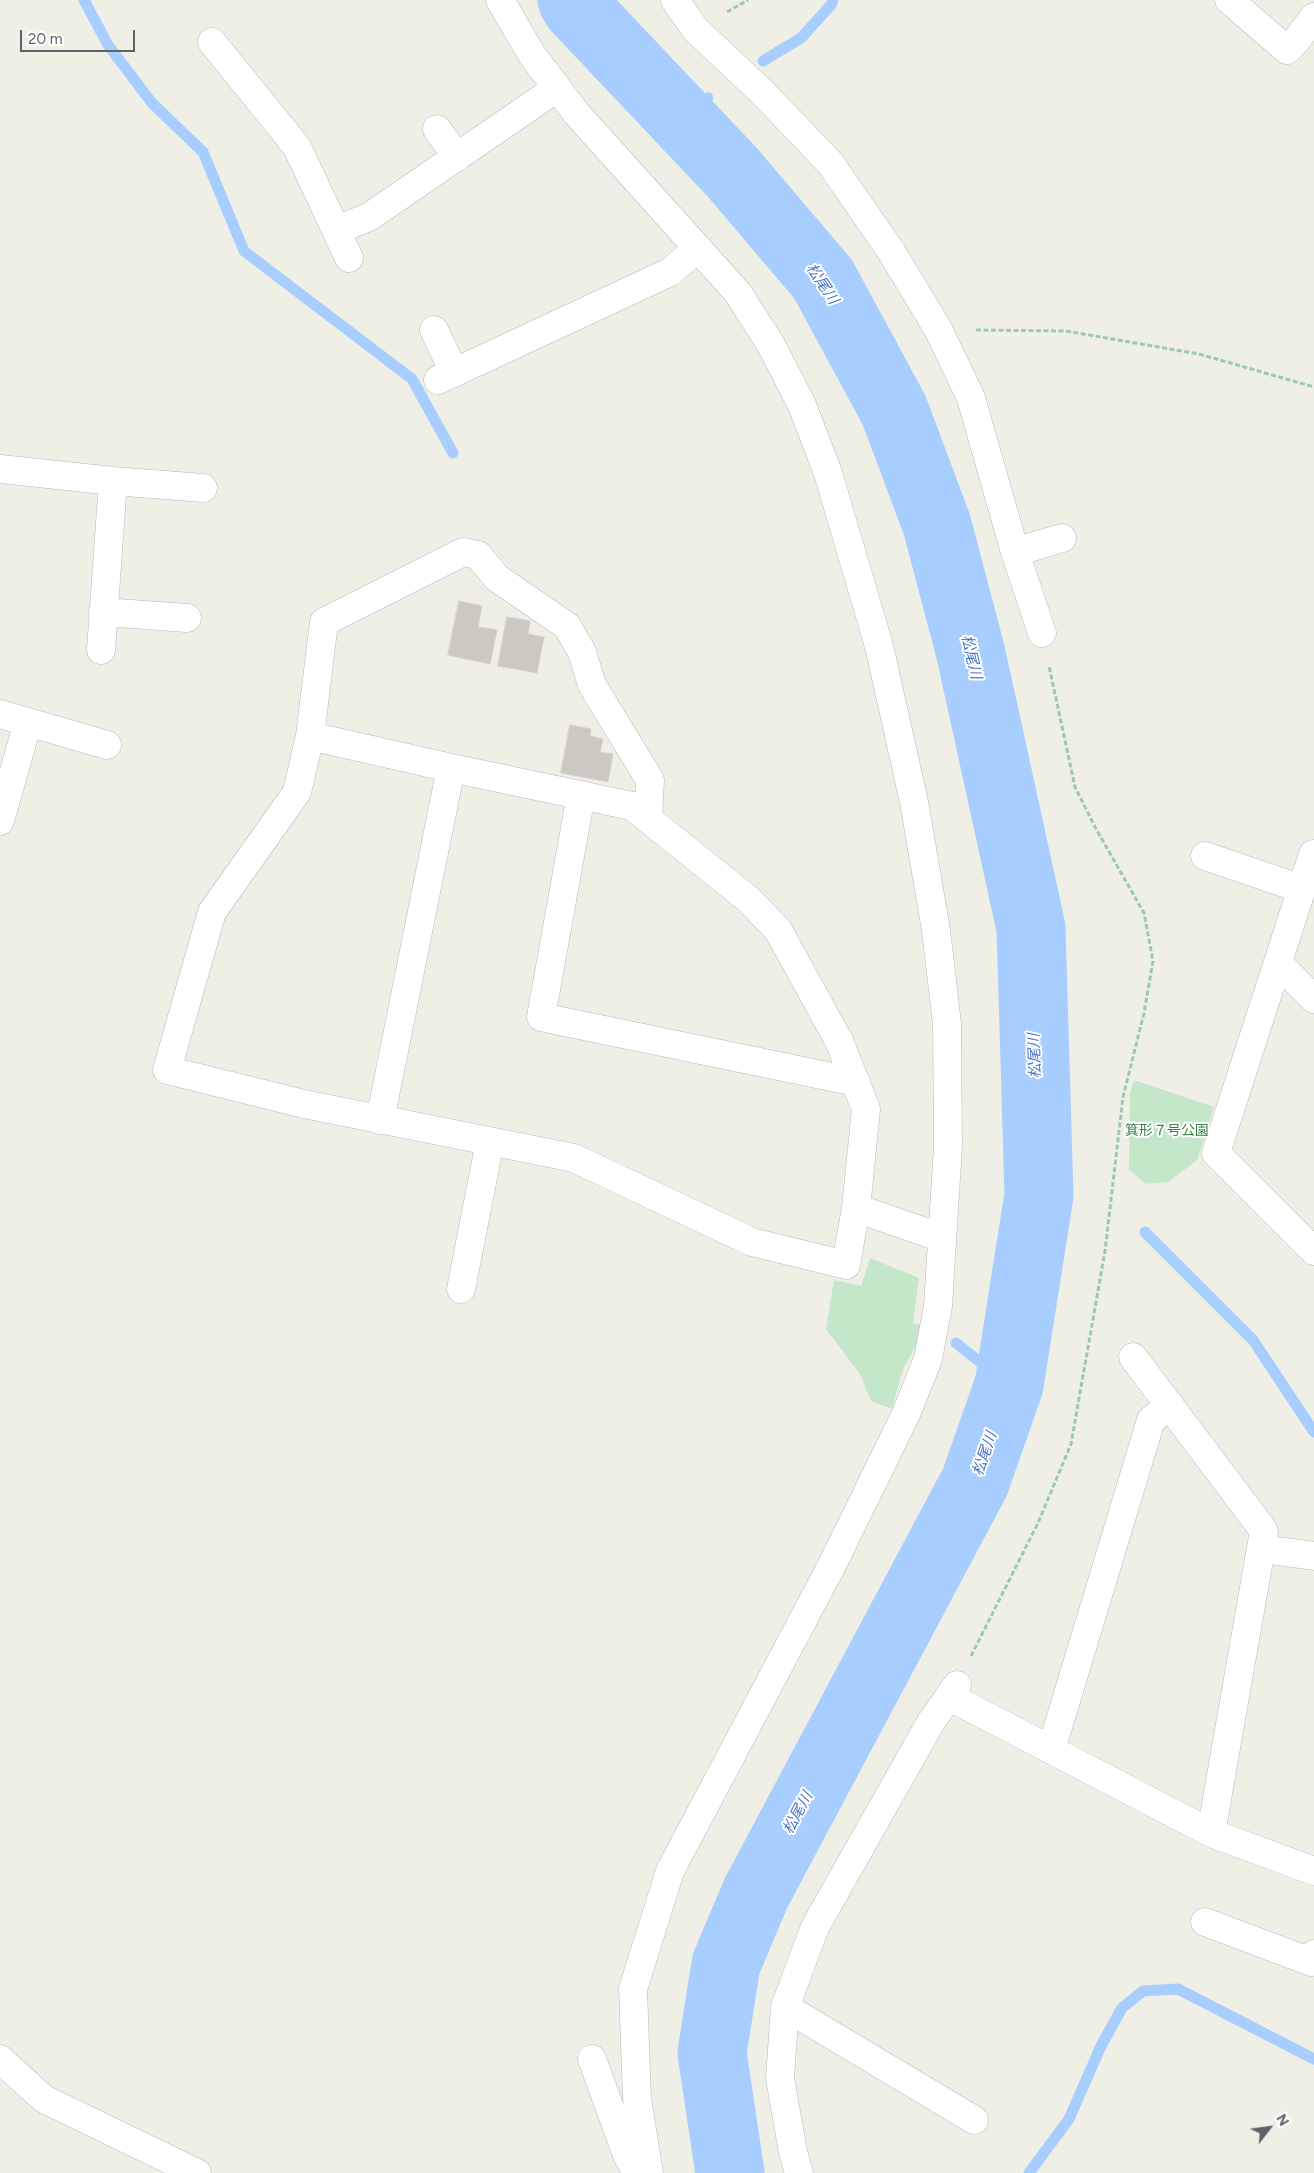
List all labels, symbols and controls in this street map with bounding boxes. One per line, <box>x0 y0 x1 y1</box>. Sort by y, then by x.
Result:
scale bar <box>22 20 138 52</box>
text: 20 m <box>28 30 62 48</box>
water label: 松尾川 <box>802 260 842 308</box>
water label: 松尾川 <box>957 633 985 681</box>
water label: 松尾川 <box>1025 1033 1045 1079</box>
park label: 箕形７号公園 <box>1125 1123 1209 1139</box>
water label: 松尾川 <box>969 1430 1001 1478</box>
water label: 松尾川 <box>779 1789 817 1837</box>
north arrow <box>1244 2103 1294 2153</box>
text: N <box>1272 2111 1292 2129</box>

